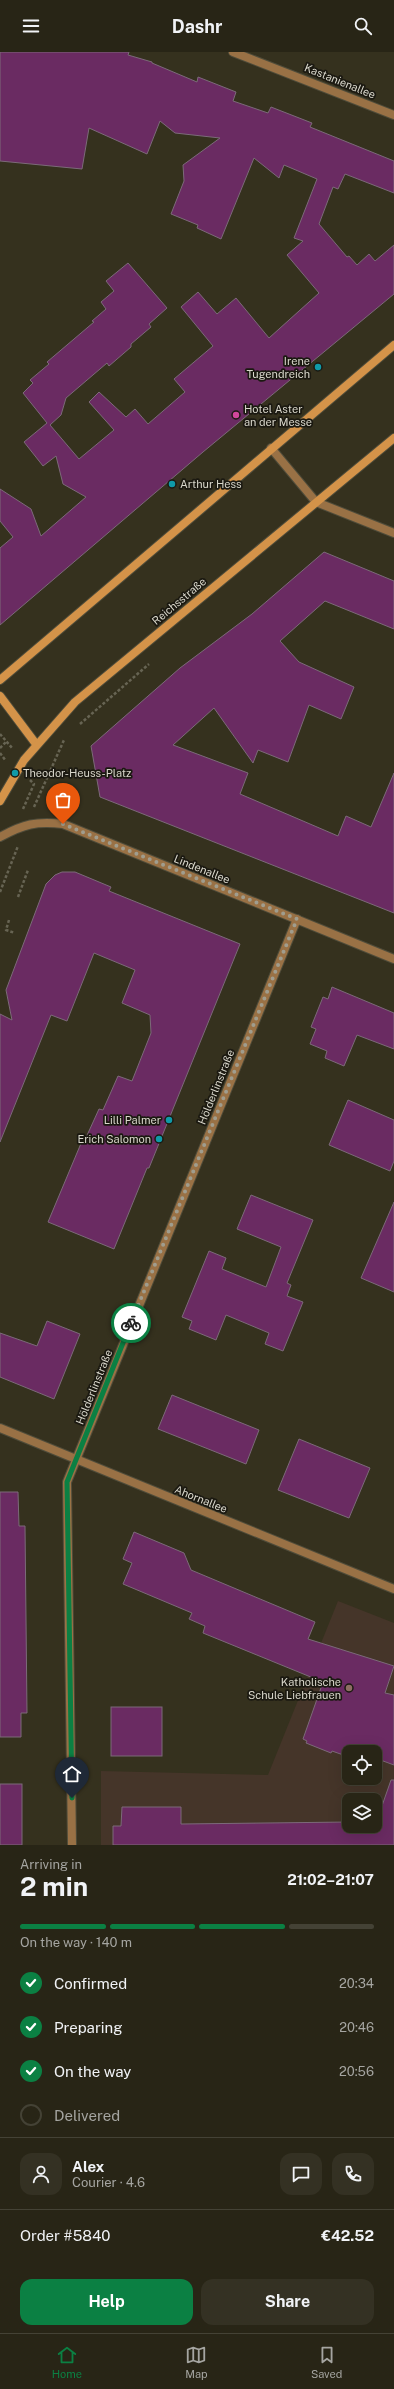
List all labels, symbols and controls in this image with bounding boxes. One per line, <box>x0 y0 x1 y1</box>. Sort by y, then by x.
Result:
icon: menu <box>20 15 42 37</box>
icon: search <box>352 15 374 37</box>
text: Dashr <box>172 16 222 37</box>
street label: Kastanienallee <box>303 61 377 101</box>
place label: Irene Tugendreich <box>246 355 310 380</box>
marker: Irene Tugendreich <box>313 362 323 372</box>
place label: Hotel Aster an der Messe <box>244 403 312 428</box>
marker: Hotel Aster an der Messe <box>231 410 241 420</box>
place label: Arthur Hess <box>180 478 242 490</box>
marker: Arthur Hess <box>167 479 177 489</box>
street label: Reichsstraße <box>150 575 208 627</box>
place label: Theodor-Heuss-Platz <box>23 767 131 779</box>
marker: Theodor-Heuss-Platz <box>10 768 20 778</box>
pin <box>46 783 80 824</box>
icon: bag <box>52 789 74 811</box>
street label: Lindenallee <box>172 852 232 886</box>
street label: Hölderlinstraße <box>196 1048 236 1126</box>
place label: Lilli Palmer <box>104 1114 161 1126</box>
marker: Lilli Palmer <box>164 1115 174 1125</box>
place label: Erich Salomon <box>78 1133 151 1145</box>
marker: Erich Salomon <box>154 1134 164 1144</box>
courier <box>111 1303 151 1343</box>
icon: bike <box>120 1312 142 1334</box>
street label: Hölderlinstraße <box>74 1348 114 1426</box>
street label: Ahornallee <box>173 1483 229 1515</box>
place label: Katholische Schule Liebfrauen <box>248 1676 341 1701</box>
marker: Katholische Schule Liebfrauen <box>344 1683 354 1693</box>
map controls <box>342 1745 382 1833</box>
button: locate <box>342 1745 382 1785</box>
pin <box>55 1757 89 1798</box>
icon: home <box>61 1763 83 1785</box>
button: layers <box>342 1793 382 1833</box>
text: Arriving in <box>20 1857 82 1872</box>
text: 2 min <box>20 1871 88 1902</box>
text: 21:02–21:07 <box>287 1871 374 1888</box>
text: On the way · 140 m <box>20 1935 132 1950</box>
icon: check <box>20 1972 42 1994</box>
text: Confirmed <box>54 1975 127 1992</box>
text: 20:34 <box>339 1976 374 1991</box>
icon: check <box>20 2016 42 2038</box>
text: Preparing <box>54 2019 123 2036</box>
text: 20:46 <box>339 2020 374 2035</box>
icon: check <box>20 2060 42 2082</box>
text: On the way <box>54 2063 131 2080</box>
text: 20:56 <box>339 2064 374 2079</box>
text: Delivered <box>54 2107 120 2124</box>
button: person <box>20 2153 62 2195</box>
button: chat <box>280 2153 322 2195</box>
button: phone <box>332 2153 374 2195</box>
text: Alex <box>72 2158 104 2175</box>
text: Courier · 4.6 <box>72 2175 145 2190</box>
text: Order #5840 <box>20 2227 111 2244</box>
text: €42.52 <box>321 2227 374 2244</box>
button: Help <box>20 2279 193 2325</box>
button: Share <box>201 2279 374 2325</box>
tab: Home <box>52 2344 82 2380</box>
tab: Map <box>185 2344 208 2380</box>
tab: Saved <box>311 2344 342 2380</box>

